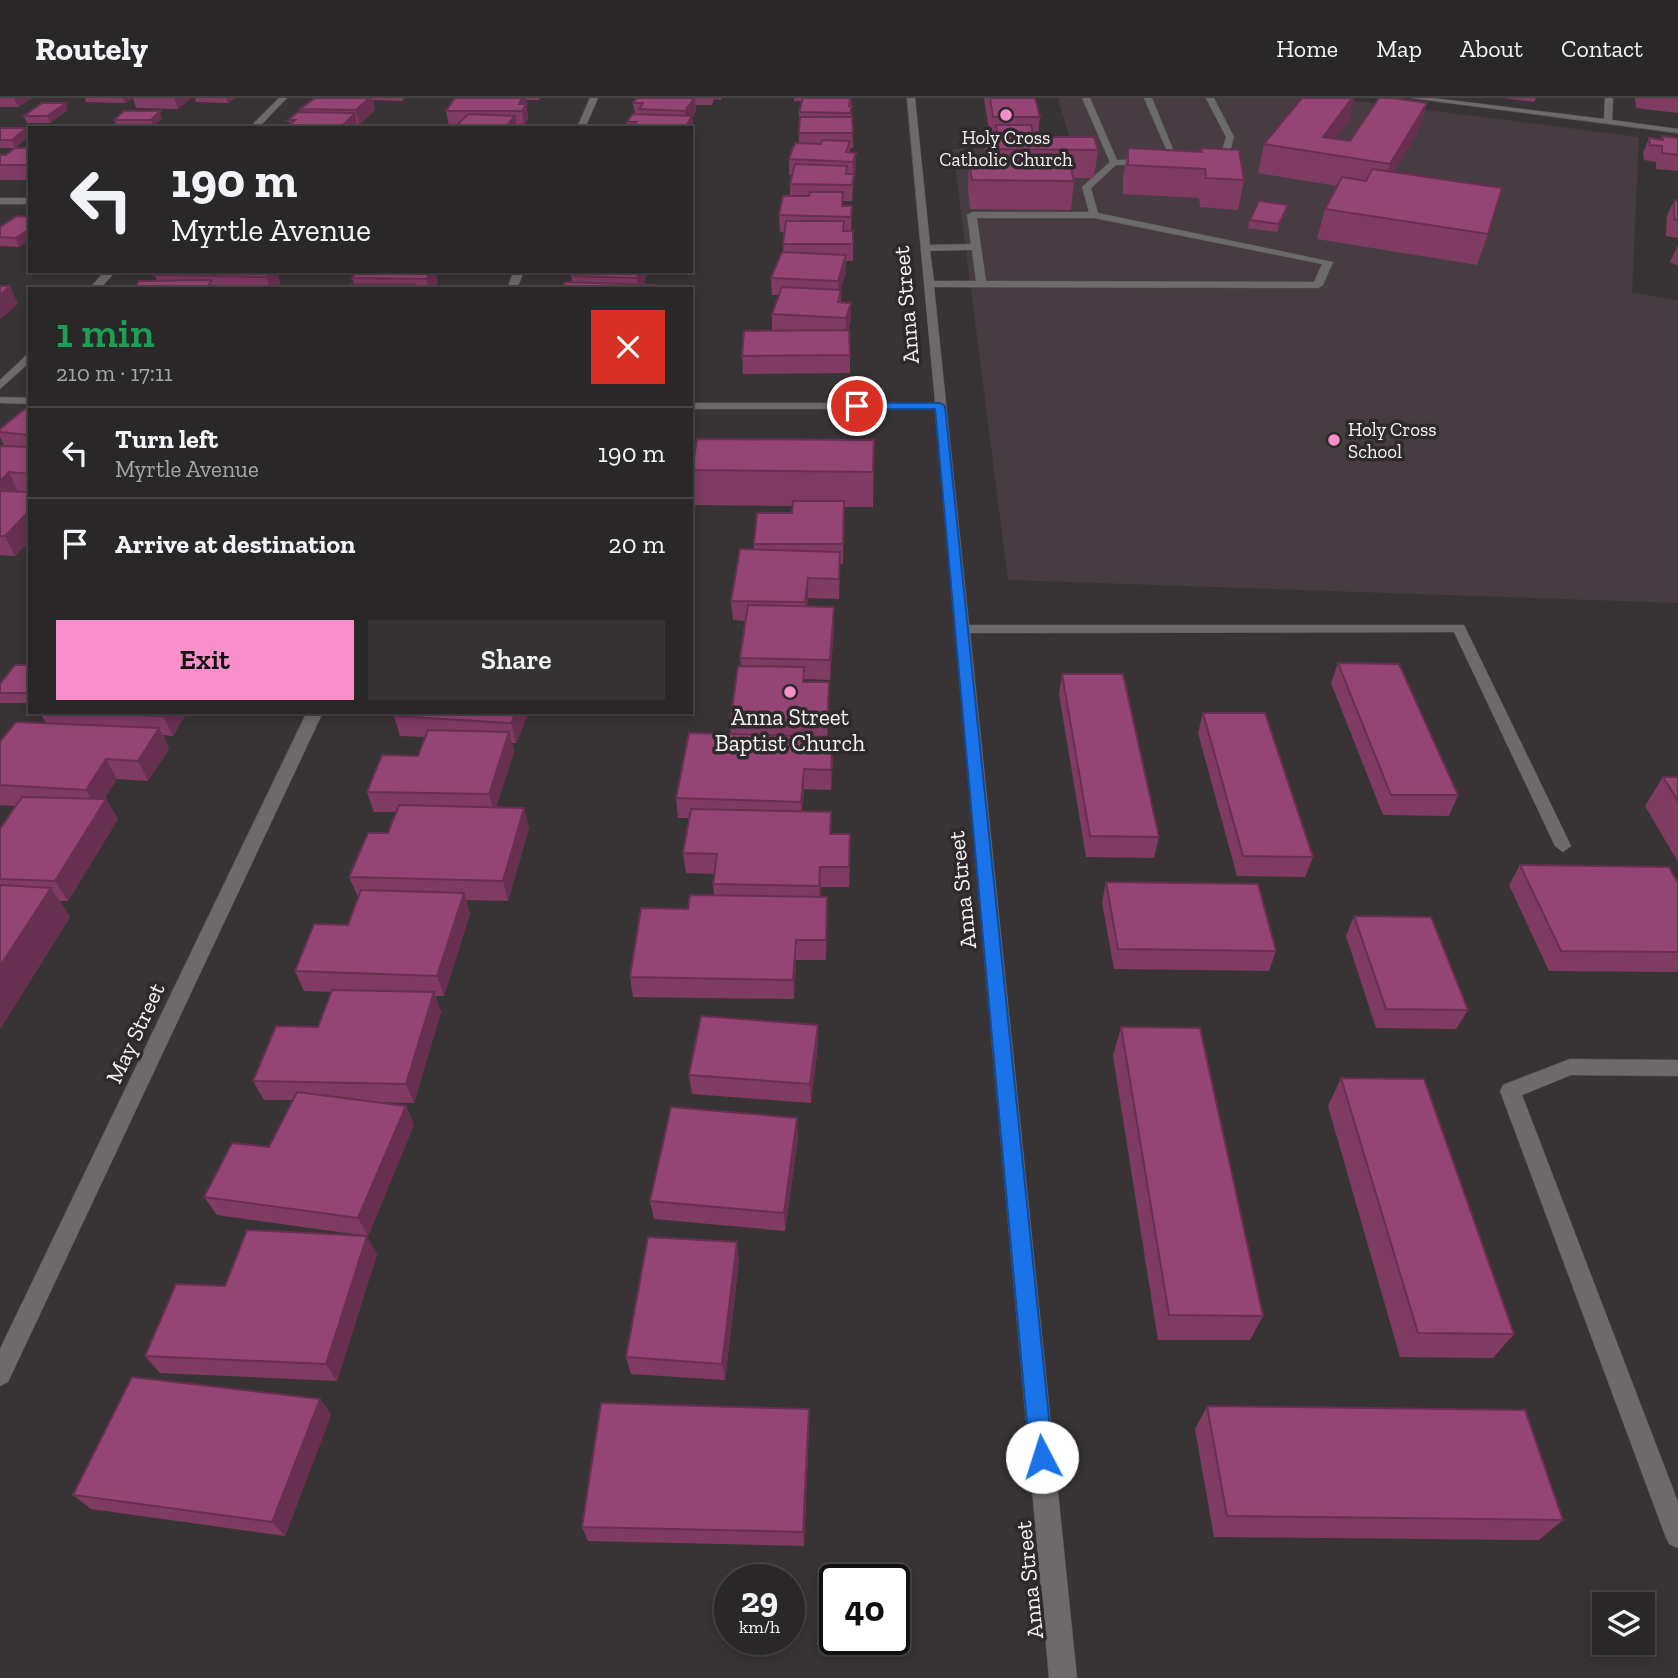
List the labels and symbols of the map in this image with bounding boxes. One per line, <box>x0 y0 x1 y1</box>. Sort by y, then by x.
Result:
marker: Holy Cross Catholic Church <box>998 107 1014 123</box>
place label: Holy Cross Catholic Church <box>939 126 1073 171</box>
street label: Anna Street <box>887 244 925 365</box>
pin <box>827 376 887 436</box>
place label: Holy Cross School <box>1348 418 1437 463</box>
marker: Holy Cross School <box>1326 432 1342 448</box>
marker: Anna Street Baptist Church <box>782 684 798 700</box>
place label: Anna Street Baptist Church <box>715 703 865 757</box>
street label: Anna Street <box>942 829 982 950</box>
street label: May Street <box>100 978 171 1088</box>
position arrow <box>1005 1420 1079 1494</box>
street label: Anna Street <box>1009 1519 1049 1640</box>
speed limit sign: 40 <box>819 1564 910 1655</box>

